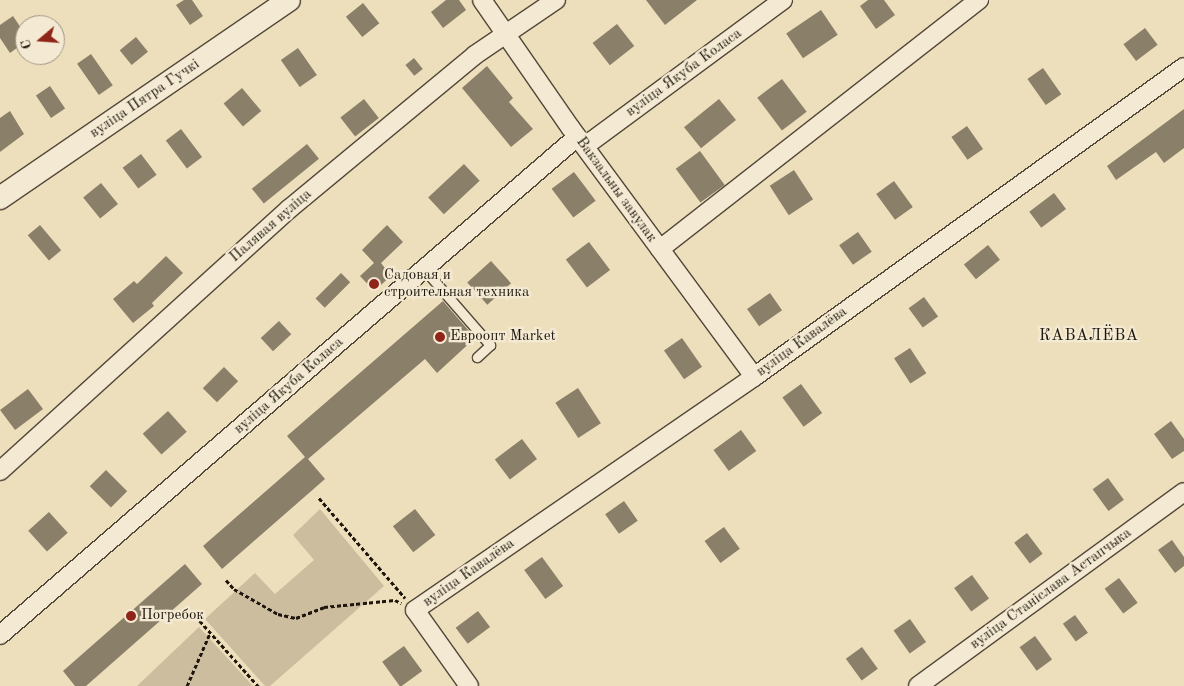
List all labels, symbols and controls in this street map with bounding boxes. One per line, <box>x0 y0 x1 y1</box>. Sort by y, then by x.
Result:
north arrow <box>15 15 65 65</box>
street label: вуліца Якуба Коласа <box>623 25 745 121</box>
text: С <box>19 38 35 51</box>
street label: вуліца Пятра Гучкі <box>87 56 203 142</box>
street label: Вакзальны завулак <box>572 134 660 246</box>
street label: Палявая вуліца <box>226 186 316 266</box>
place label: Садовая и строительная техника <box>384 266 529 301</box>
marker: Садовая и строительная техника <box>368 278 380 290</box>
street label: вуліца Кавалёва <box>753 303 851 381</box>
district label: КАВАЛЁВА <box>1038 326 1140 346</box>
place label: Евроопт Market <box>450 328 556 346</box>
marker: Евроопт Market <box>434 331 446 343</box>
street label: вуліца Якуба Коласа <box>231 334 347 438</box>
street label: вуліца Станіслава Астапчыка <box>967 524 1135 654</box>
street label: вуліца Кавалёва <box>420 535 518 611</box>
place label: Погребок <box>141 607 204 625</box>
marker: Погребок <box>125 610 137 622</box>

